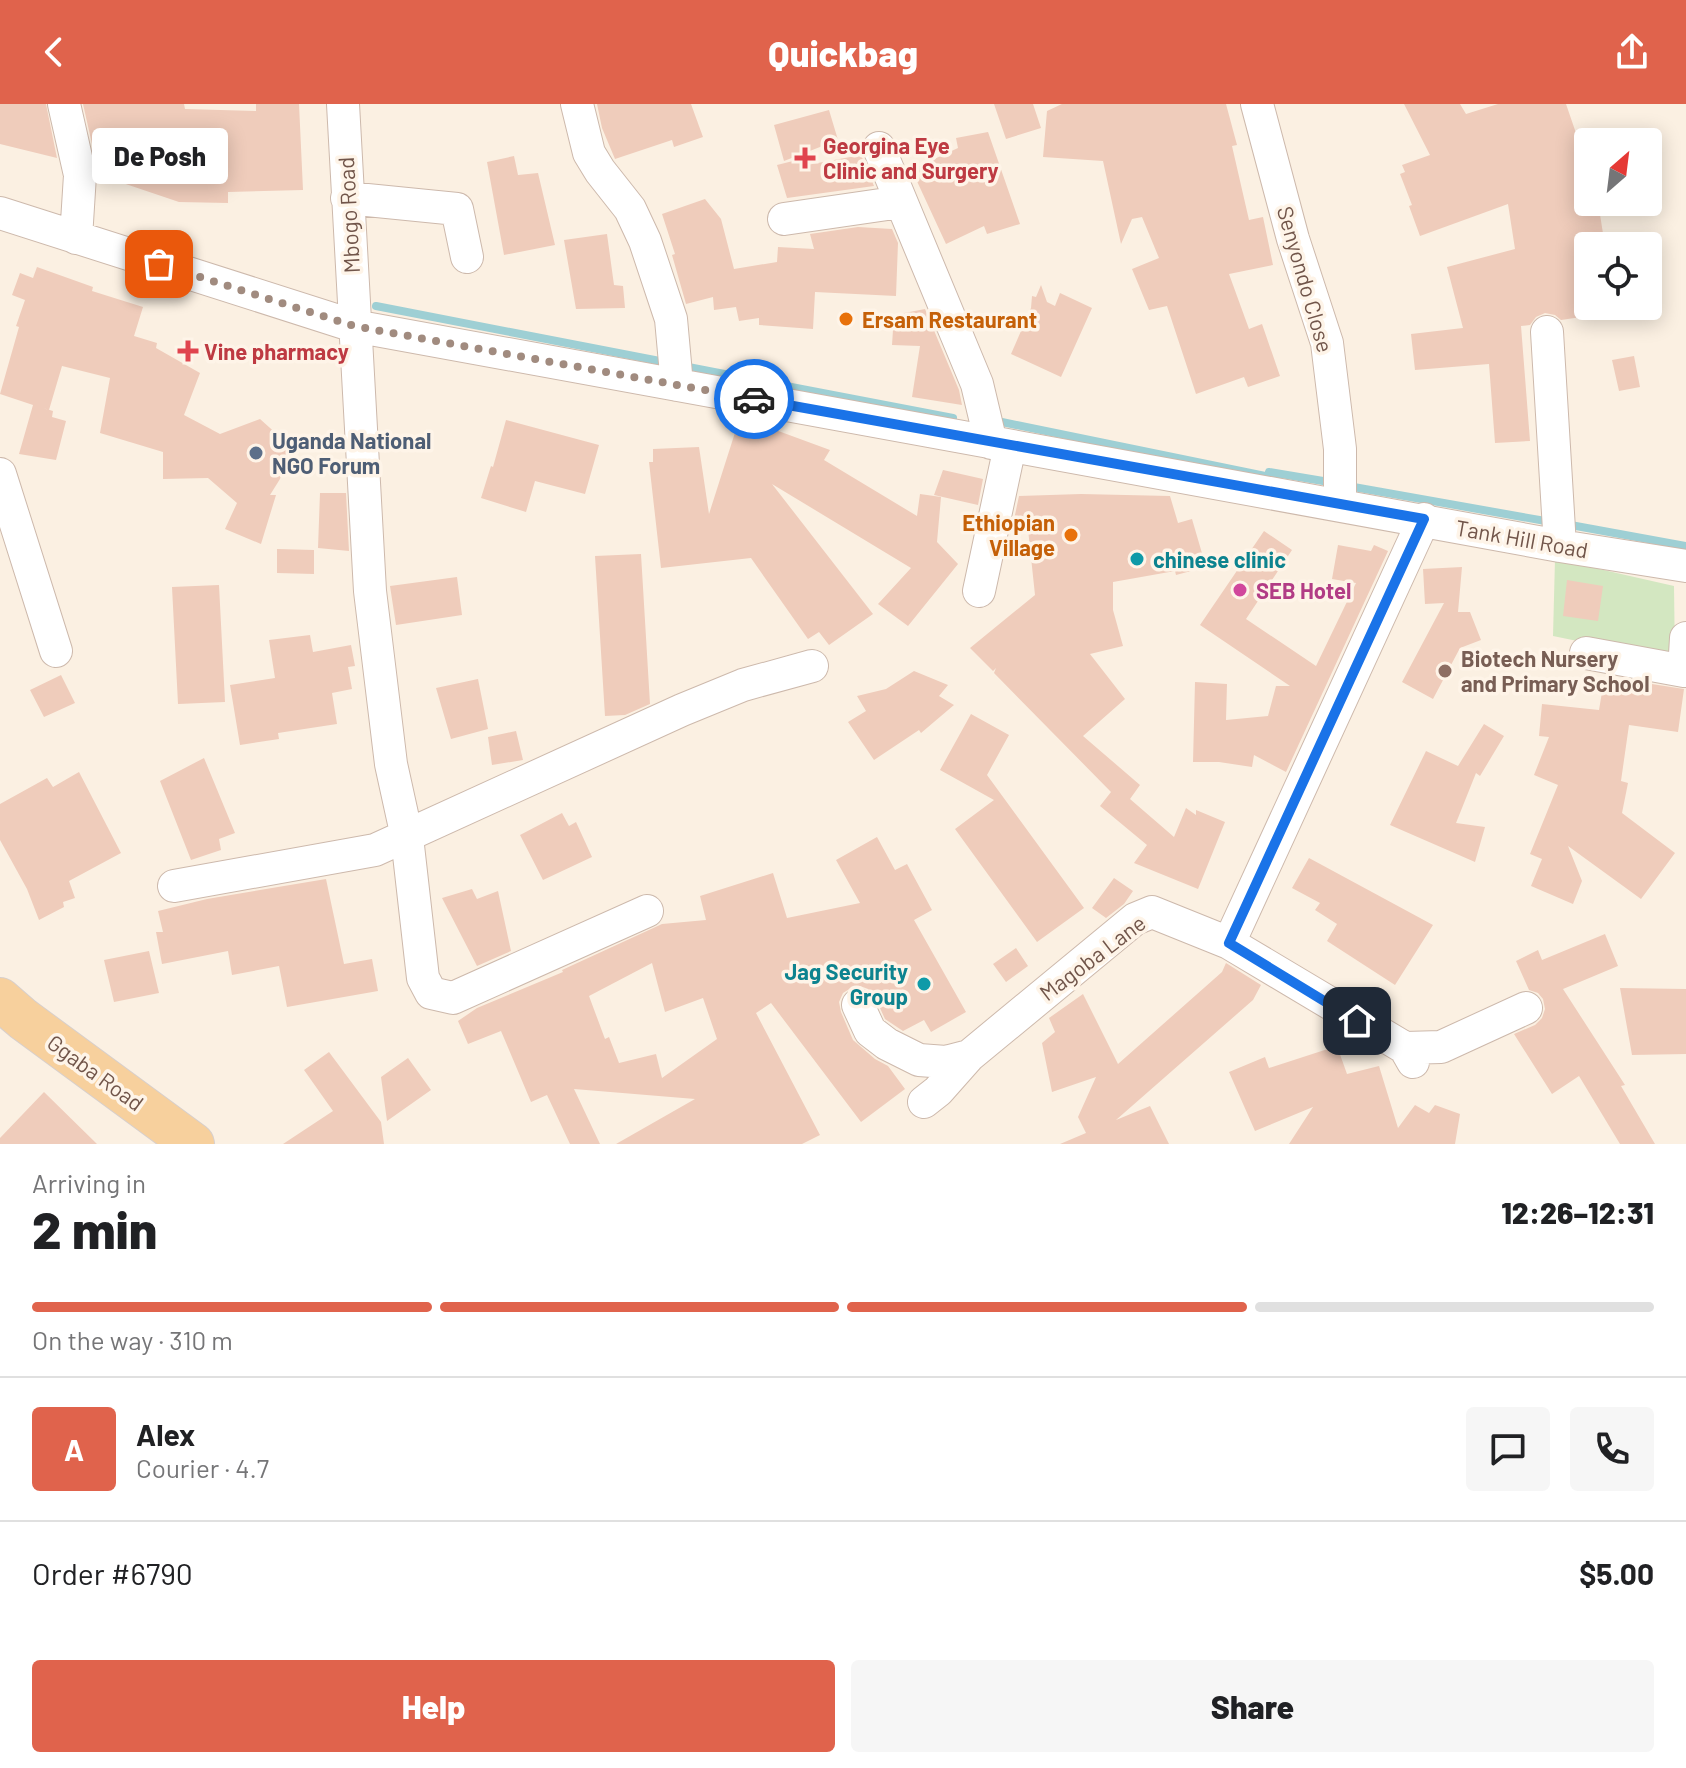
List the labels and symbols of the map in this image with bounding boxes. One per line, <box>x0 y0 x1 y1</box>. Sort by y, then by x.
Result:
callout: De Posh <box>91 128 227 184</box>
north arrow <box>1574 128 1662 216</box>
place label: Georgina Eye Clinic and Surgery <box>823 132 999 183</box>
marker: Georgina Eye Clinic and Surgery <box>794 147 816 169</box>
street label: Mbogo Road <box>332 156 364 274</box>
street label: Senyondo Close <box>1273 203 1339 355</box>
pin <box>125 230 193 298</box>
place label: Ersam Restaurant <box>862 306 1037 332</box>
marker: Ersam Restaurant <box>837 310 855 328</box>
place label: Vine pharmacy <box>204 338 349 364</box>
marker: Vine pharmacy <box>179 342 197 360</box>
courier <box>714 359 794 439</box>
place label: Uganda National NGO Forum <box>272 427 431 478</box>
marker: Uganda National NGO Forum <box>247 444 265 462</box>
place label: Ethiopian Village <box>962 509 1055 560</box>
street label: Tank Hill Road <box>1454 514 1590 562</box>
marker: Ethiopian Village <box>1062 526 1080 544</box>
place label: chinese clinic <box>1153 546 1286 572</box>
marker: chinese clinic <box>1128 550 1146 568</box>
place label: SEB Hotel <box>1256 577 1351 603</box>
marker: SEB Hotel <box>1231 581 1249 599</box>
place label: Biotech Nursery and Primary School <box>1461 645 1650 696</box>
marker: Biotech Nursery and Primary School <box>1436 662 1454 680</box>
street label: Magoba Lane <box>1034 909 1150 1005</box>
place label: Jag Security Group <box>785 958 908 1009</box>
marker: Jag Security Group <box>915 975 933 993</box>
pin <box>1323 987 1391 1055</box>
street label: Ggaba Road <box>43 1028 149 1116</box>

